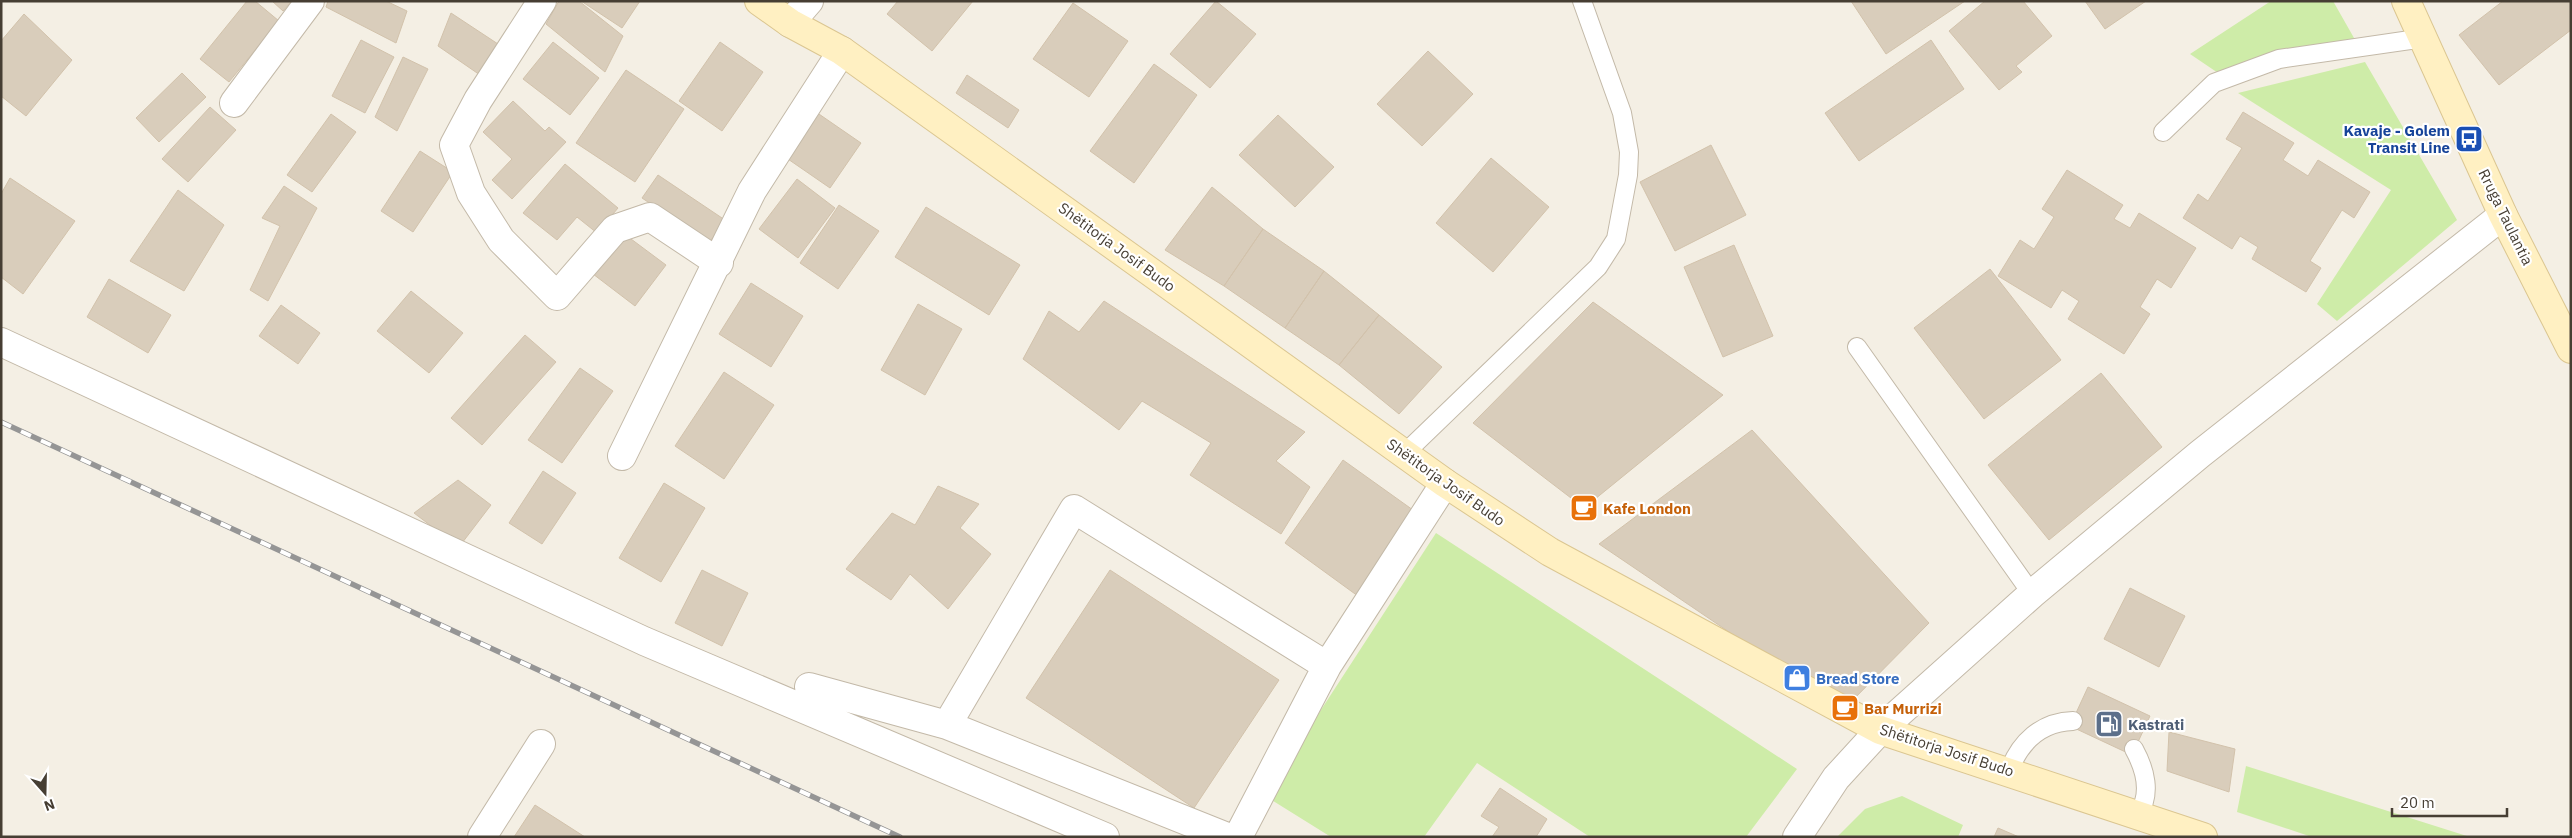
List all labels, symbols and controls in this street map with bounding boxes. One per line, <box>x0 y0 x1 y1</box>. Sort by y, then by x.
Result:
place label: Kavaje - Golem Transit Line <box>2343 121 2450 157</box>
bus stop icon: Kavaje - Golem Transit Line <box>2454 124 2484 154</box>
street label: Rruga Taulantia <box>2475 166 2537 268</box>
street label: Shëtitorja Josif Budo <box>1055 198 1179 296</box>
street label: Shëtitorja Josif Budo <box>1383 434 1509 530</box>
cafe icon: Kafe London <box>1569 493 1599 523</box>
place label: Kafe London <box>1603 499 1691 518</box>
shop icon: Bread Store <box>1782 663 1812 693</box>
place label: Bread Store <box>1816 669 1899 688</box>
cafe icon: Bar Murrizi <box>1830 693 1860 723</box>
place label: Bar Murrizi <box>1864 699 1942 718</box>
fuel station icon: Kastrati <box>2094 709 2124 739</box>
place label: Kastrati <box>2128 715 2184 734</box>
street label: Shëtitorja Josif Budo <box>1878 719 2016 781</box>
north arrow <box>20 768 70 818</box>
scale bar <box>2392 786 2507 818</box>
text: 20 m <box>2400 793 2435 812</box>
text: N <box>42 795 57 815</box>

